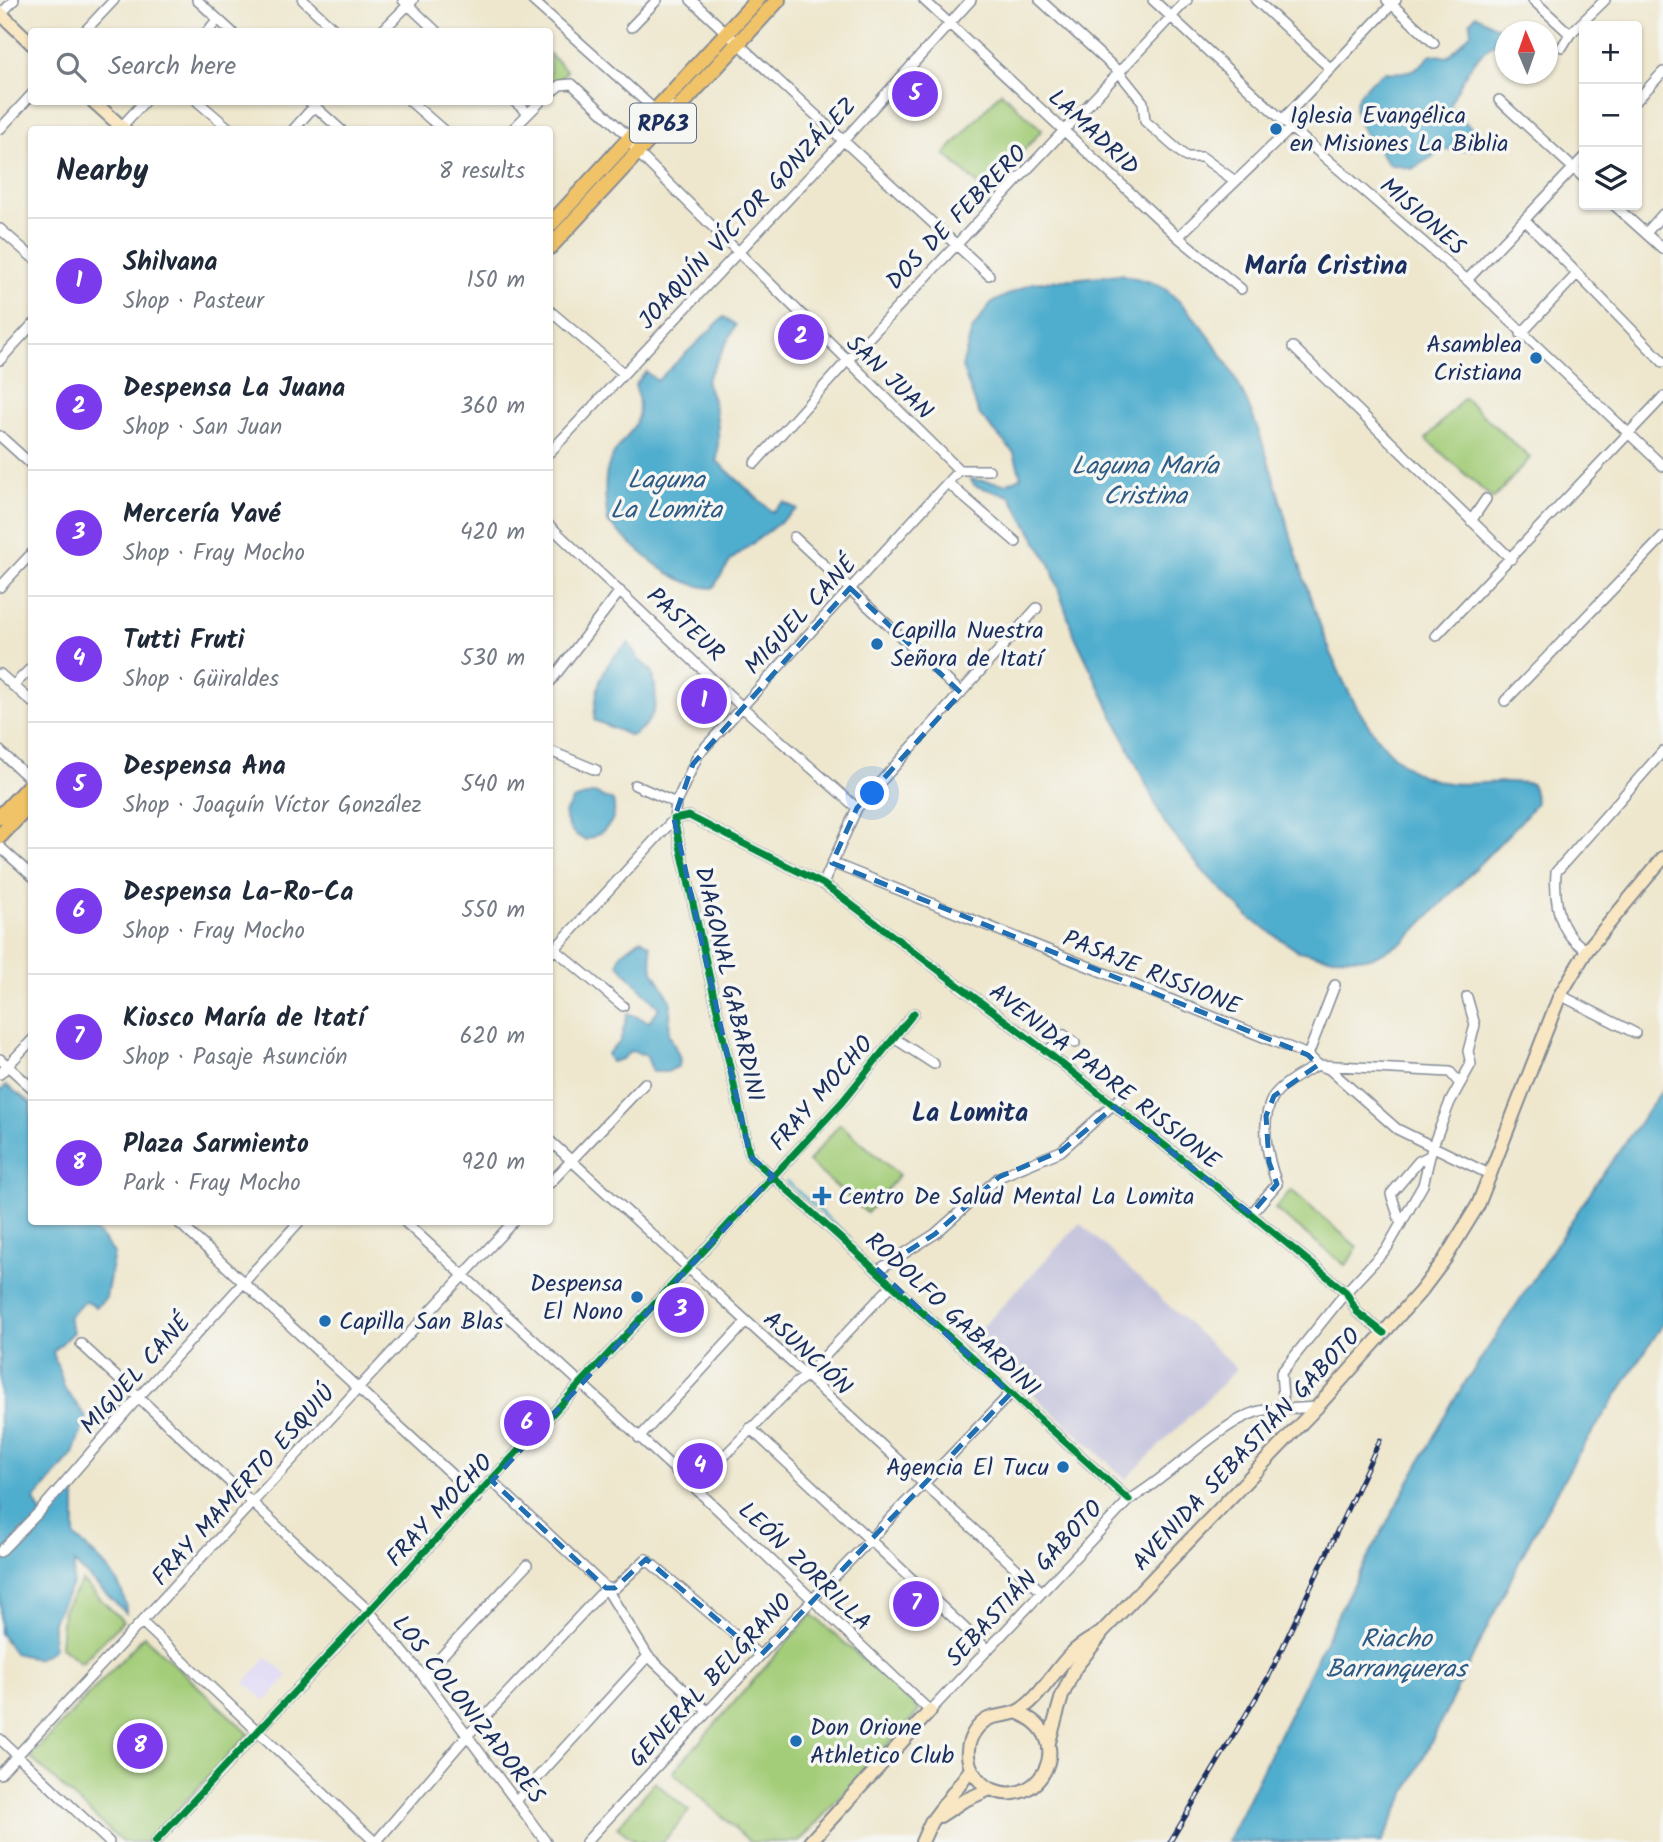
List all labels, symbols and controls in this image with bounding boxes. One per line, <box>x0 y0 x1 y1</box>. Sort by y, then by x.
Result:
north arrow <box>1495 21 1558 84</box>
map controls <box>1579 21 1642 210</box>
button: + <box>1579 21 1642 84</box>
search box <box>28 28 553 105</box>
text: Search here <box>108 46 236 88</box>
icon: search <box>52 48 90 86</box>
pin: 5 <box>892 68 938 120</box>
street label: LAMADRID <box>1038 80 1148 186</box>
button: − <box>1579 84 1642 147</box>
street label: JOAQUÍN VÍCTOR GONZÁLEZ <box>629 89 867 339</box>
place label: Iglesia Evangélica en Misiones La Biblia <box>1290 97 1509 164</box>
road number: RP63 <box>630 104 696 142</box>
marker: Iglesia Evangélica en Misiones La Biblia <box>1268 121 1284 137</box>
street label: DOS DE FEBRERO <box>877 136 1037 300</box>
button: layers <box>1579 147 1642 210</box>
text: Nearby <box>56 148 148 196</box>
text: 8 results <box>439 154 525 190</box>
street label: MISIONES <box>1370 168 1474 266</box>
text: Shilvana <box>123 242 218 284</box>
district label: María Cristina <box>1245 246 1407 288</box>
text: 1 <box>76 263 82 299</box>
text: 150 m <box>466 263 525 299</box>
text: Shop · Pasteur <box>123 284 264 320</box>
pin: 2 <box>778 311 824 363</box>
street label: SAN JUAN <box>836 326 942 430</box>
place label: Asamblea Cristiana <box>1426 326 1522 393</box>
marker: Asamblea Cristiana <box>1528 350 1544 366</box>
text: Despensa La Juana <box>123 368 345 410</box>
text: 2 <box>72 389 86 425</box>
text: 360 m <box>460 389 525 425</box>
text: Shop · San Juan <box>123 410 282 446</box>
water label: Laguna María Cristina <box>1071 446 1221 518</box>
water label: Laguna La Lomita <box>610 460 724 532</box>
text: Mercería Yavé <box>123 494 280 536</box>
text: 3 <box>73 515 85 551</box>
text: 420 m <box>460 515 525 551</box>
text: Shop · Fray Mocho <box>123 536 305 572</box>
street label: MIGUEL CANÉ <box>735 547 868 685</box>
street label: PASTEUR <box>637 578 733 672</box>
place label: Capilla Nuestra Señora de Itatí <box>891 612 1046 679</box>
text: Tutti Fruti <box>123 620 245 662</box>
marker: Capilla Nuestra Señora de Itatí <box>869 636 885 652</box>
text: 4 <box>73 641 85 677</box>
text: 530 m <box>460 641 525 677</box>
text: Shop · Güiraldes <box>123 662 279 698</box>
pin: 1 <box>681 675 727 727</box>
text: Despensa Ana <box>123 746 286 788</box>
text: 5 <box>73 767 85 803</box>
text: 540 m <box>461 767 525 803</box>
your location <box>855 776 889 810</box>
text: Shop · Joaquín Víctor González <box>123 788 422 824</box>
street label: DIAGONAL GABARDINI <box>683 863 775 1106</box>
text: Despensa La-Ro-Ca <box>123 872 354 914</box>
text: 6 <box>73 893 85 929</box>
text: 550 m <box>461 893 525 929</box>
text: Shop · Fray Mocho <box>123 914 305 950</box>
street label: PASAJE RISSIONE <box>1056 920 1247 1027</box>
street label: AVENIDA PADRE RISSIONE <box>980 974 1229 1181</box>
text: Kiosco María de Itatí <box>123 998 365 1040</box>
text: 7 <box>74 1019 84 1055</box>
text: 620 m <box>460 1019 525 1055</box>
street label: FRAY MOCHO <box>760 1027 884 1161</box>
text: Shop · Pasaje Asunción <box>123 1040 348 1076</box>
district label: La Lomita <box>912 1093 1028 1135</box>
text: Plaza Sarmiento <box>123 1124 309 1166</box>
text: 8 <box>72 1145 86 1181</box>
text: 920 m <box>461 1145 525 1181</box>
text: Park · Fray Mocho <box>123 1166 301 1202</box>
place label: Centro De Salud Mental La Lomita <box>838 1178 1195 1217</box>
marker: Centro De Salud Mental La Lomita <box>812 1186 832 1206</box>
street label: RODOLFO GABARDINI <box>855 1223 1049 1407</box>
place label: Despensa El Nono <box>530 1265 623 1332</box>
pin: 3 <box>658 1284 704 1336</box>
marker: Despensa El Nono <box>629 1289 645 1305</box>
street label: ASUNCIÓN <box>753 1302 861 1406</box>
place label: Capilla San Blas <box>339 1303 504 1342</box>
street label: MIGUEL CANÉ <box>71 1305 202 1444</box>
marker: Capilla San Blas <box>317 1313 333 1329</box>
street label: AVENIDA SEBASTIÁN GABOTO <box>1123 1319 1371 1581</box>
street label: FRAY MAMERTO ESQUIÚ <box>142 1376 346 1596</box>
pin: 6 <box>504 1397 550 1449</box>
pin: 4 <box>677 1440 723 1492</box>
street label: FRAY MOCHO <box>377 1445 503 1577</box>
place label: Agencia El Tucu <box>886 1449 1049 1488</box>
marker: Agencia El Tucu <box>1055 1459 1071 1475</box>
street label: SEBASTIÁN GABOTO <box>937 1491 1114 1677</box>
street label: LEÓN ZORRILLA <box>728 1493 880 1641</box>
pin: 7 <box>893 1578 939 1630</box>
street label: GENERAL BELGRANO <box>619 1585 803 1777</box>
street label: LOS COLONIZADORES <box>381 1607 555 1813</box>
water label: Riacho Barranqueras <box>1326 1619 1469 1691</box>
place label: Don Orione Athletico Club <box>810 1709 954 1776</box>
pin: 8 <box>117 1720 163 1772</box>
marker: Don Orione Athletico Club <box>788 1733 804 1749</box>

